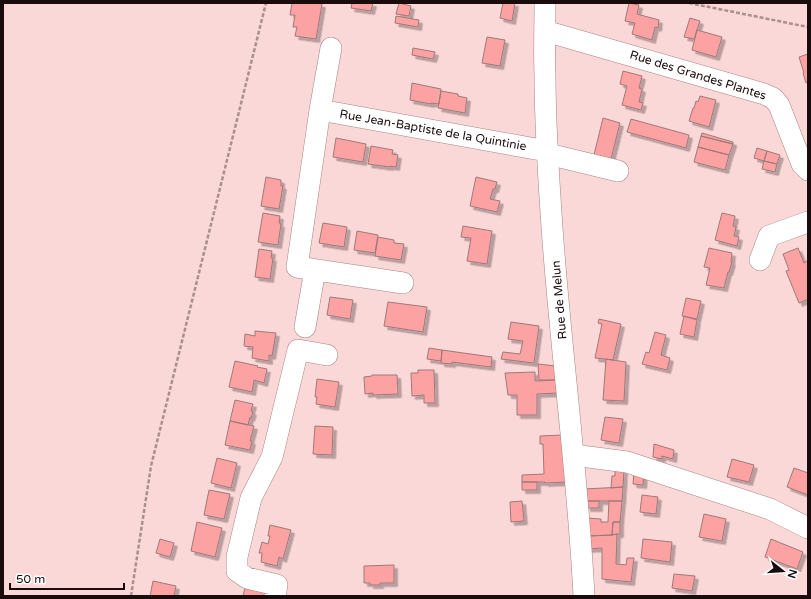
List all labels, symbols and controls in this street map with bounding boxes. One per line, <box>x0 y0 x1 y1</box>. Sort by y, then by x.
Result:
street label: Rue des Grandes Plantes <box>628 48 768 103</box>
street label: Rue Jean-Baptiste de la Quintinie <box>338 107 528 153</box>
street label: Rue de Melun <box>549 260 569 340</box>
north arrow <box>763 551 803 591</box>
scale bar <box>10 565 124 591</box>
text: N <box>785 568 800 580</box>
text: 50 m <box>16 572 45 586</box>

